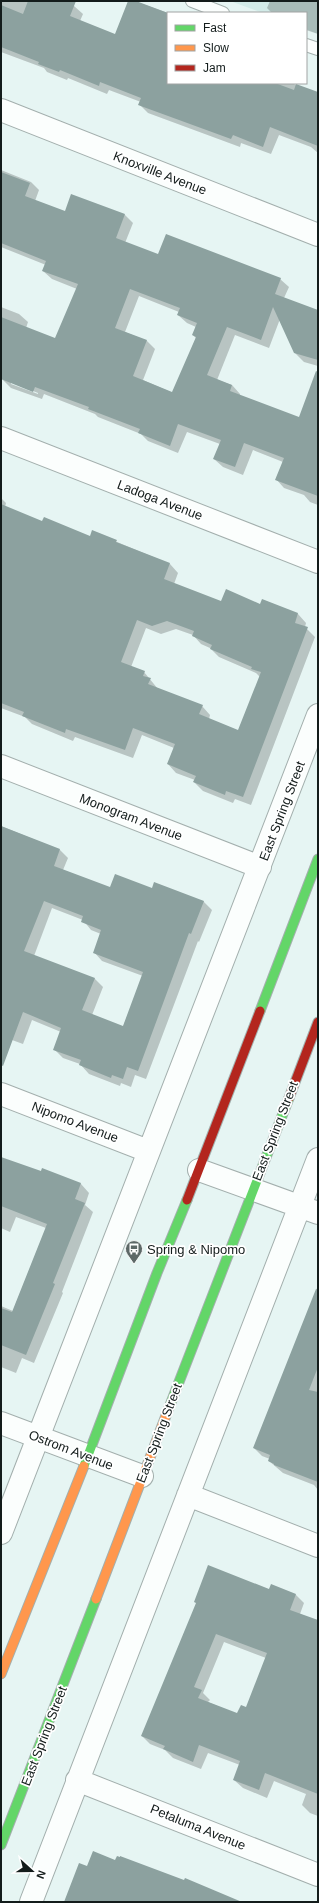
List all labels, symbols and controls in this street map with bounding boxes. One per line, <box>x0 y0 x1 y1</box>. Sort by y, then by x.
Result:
legend <box>167 12 307 84</box>
text: Fast <box>203 21 227 35</box>
text: Slow <box>203 41 229 55</box>
text: Jam <box>203 61 226 75</box>
street label: Knoxville Avenue <box>111 148 209 198</box>
street label: Ladoga Avenue <box>115 477 205 523</box>
street label: East Spring Street <box>256 759 308 863</box>
street label: Monogram Avenue <box>77 790 185 844</box>
street label: East Spring Street <box>249 1079 301 1183</box>
street label: Nipomo Avenue <box>30 1099 120 1145</box>
bus stop icon: Spring & Nipomo <box>124 1239 144 1264</box>
place label: Spring & Nipomo <box>147 1242 245 1257</box>
street label: East Spring Street <box>133 1381 185 1485</box>
street label: Ostrom Avenue <box>27 1427 115 1473</box>
street label: East Spring Street <box>18 1684 70 1788</box>
street label: Petaluma Avenue <box>148 1801 248 1853</box>
north arrow <box>12 1851 52 1891</box>
text: N <box>34 1869 48 1880</box>

